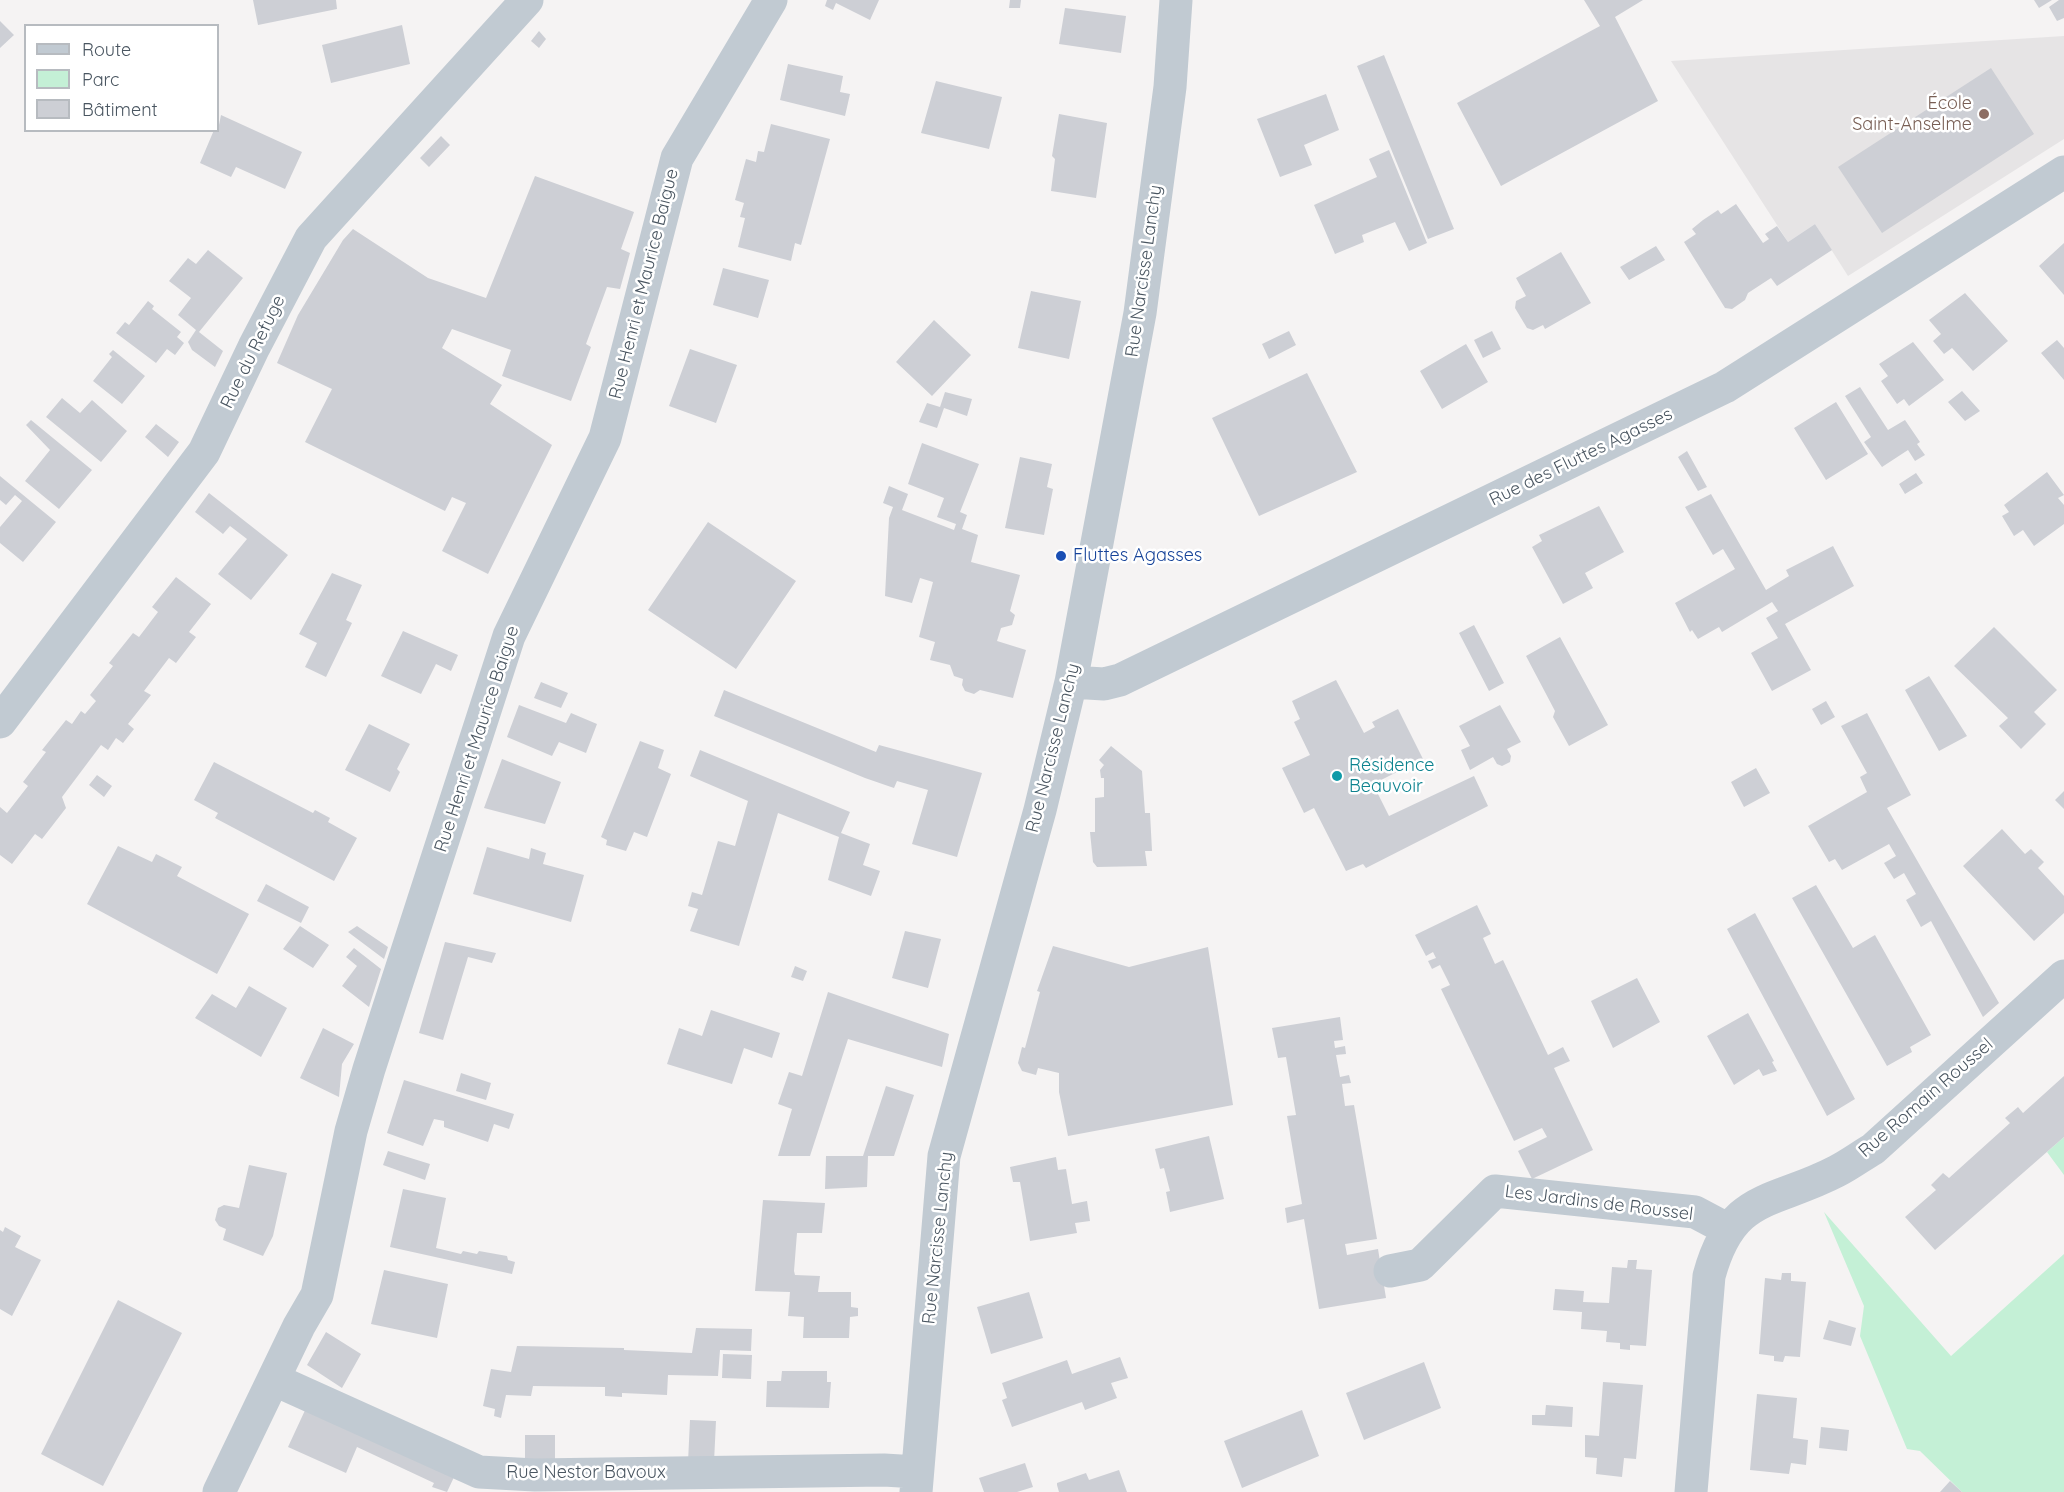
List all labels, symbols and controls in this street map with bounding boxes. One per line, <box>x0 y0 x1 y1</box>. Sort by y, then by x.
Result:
legend <box>24 24 219 132</box>
text: Route <box>82 38 131 61</box>
text: Parc <box>82 68 119 91</box>
place label: École Saint-Anselme <box>1852 93 1972 136</box>
text: Bâtiment <box>82 98 158 121</box>
marker: École Saint-Anselme <box>1977 107 1991 121</box>
street label: Rue Henri et Maurice Baigue <box>605 167 683 401</box>
street label: Rue Narcisse Lanchy <box>1121 184 1167 358</box>
street label: Rue du Refuge <box>216 292 290 412</box>
street label: Rue des Fluttes Agasses <box>1486 403 1676 511</box>
place label: Fluttes Agasses <box>1073 545 1202 567</box>
marker: Fluttes Agasses <box>1054 549 1068 563</box>
street label: Rue Henri et Maurice Baigue <box>430 623 524 855</box>
street label: Rue Narcisse Lanchy <box>1022 661 1084 835</box>
place label: Résidence Beauvoir <box>1349 755 1434 798</box>
marker: Résidence Beauvoir <box>1330 769 1344 783</box>
street label: Rue Romain Roussel <box>1854 1034 1998 1162</box>
street label: Rue Narcisse Lanchy <box>918 1151 958 1325</box>
street label: Les Jardins de Roussel <box>1504 1181 1694 1225</box>
street label: Rue Nestor Bavoux <box>506 1462 666 1484</box>

